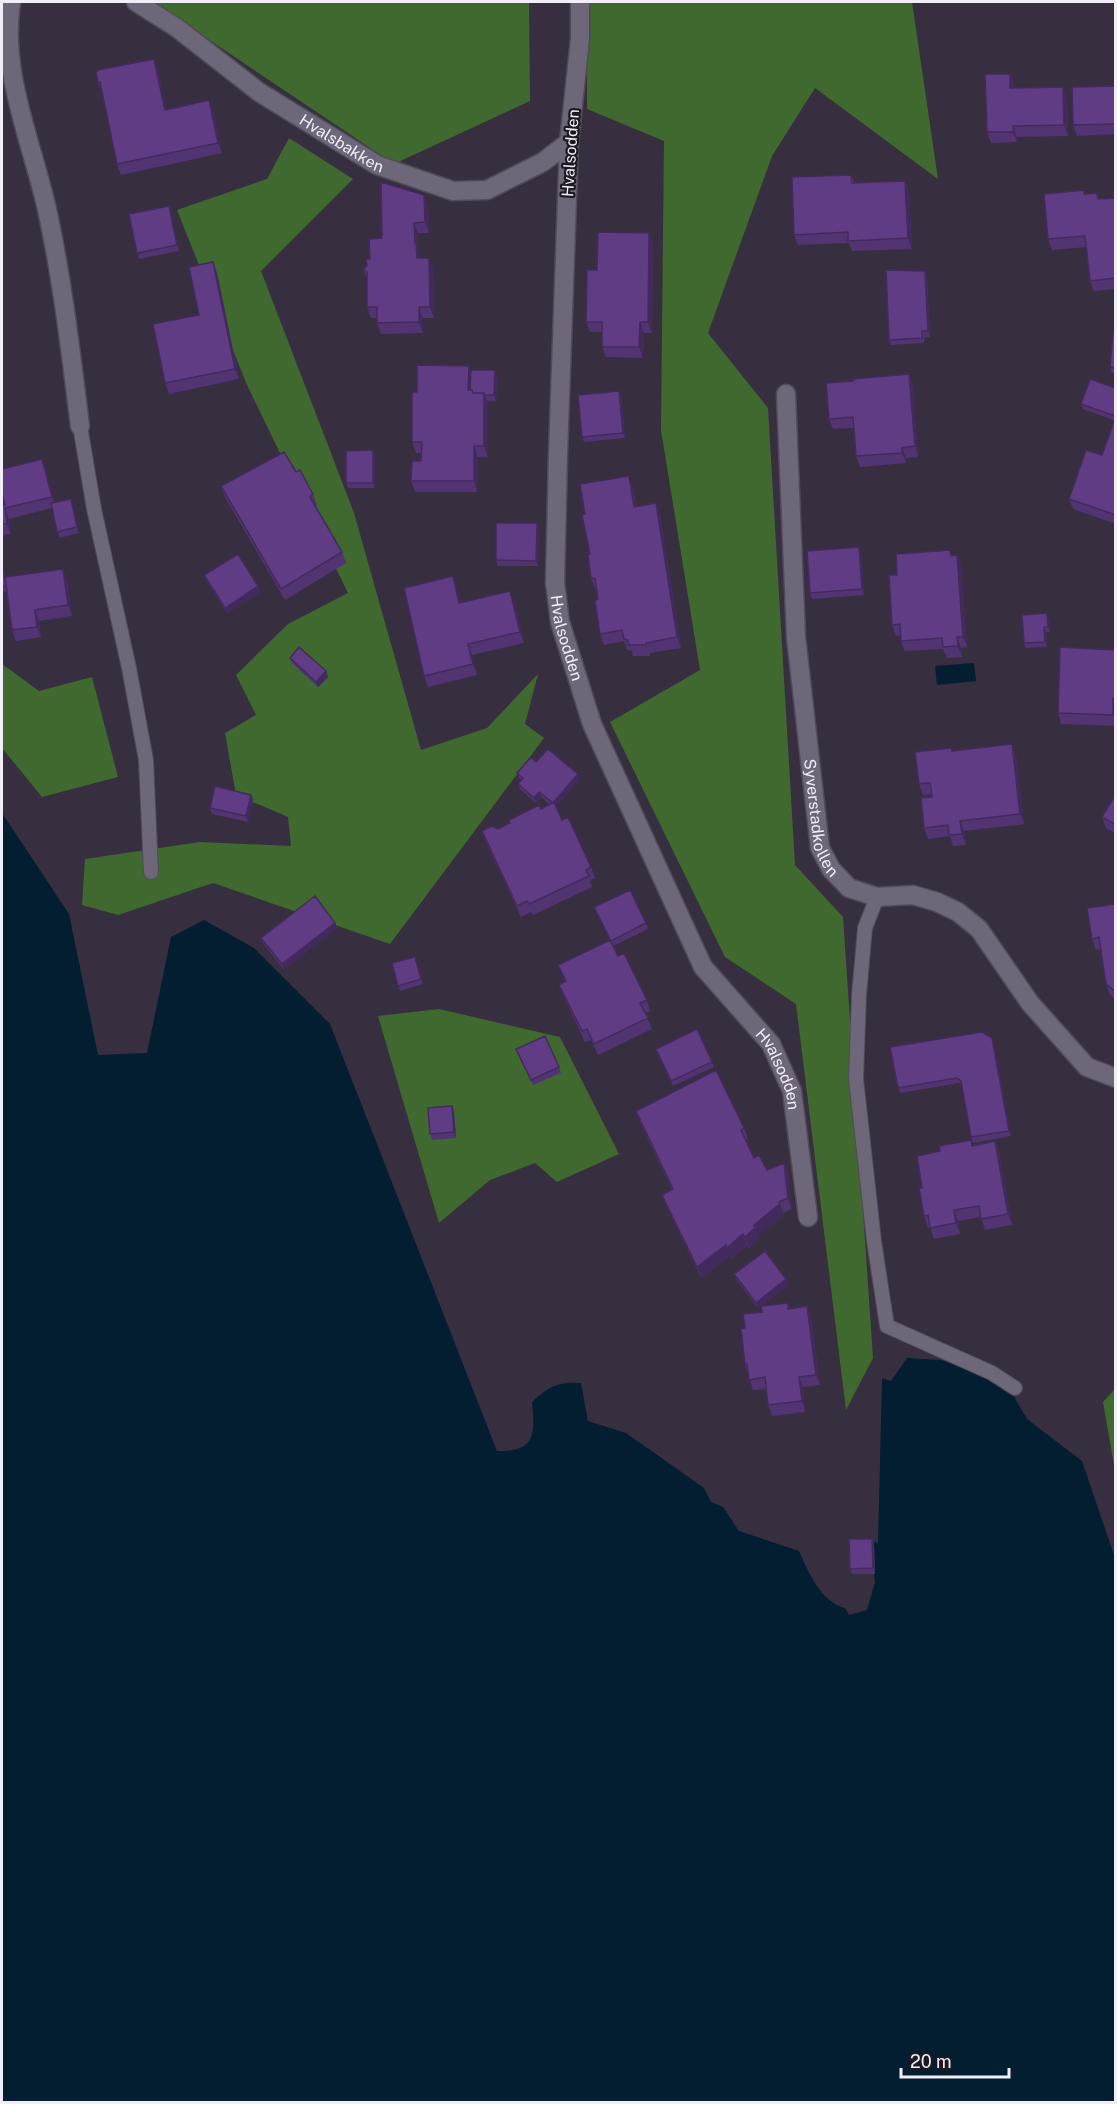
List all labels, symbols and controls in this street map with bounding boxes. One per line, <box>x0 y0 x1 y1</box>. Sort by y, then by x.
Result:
street label: Hvalsodden <box>558 108 583 198</box>
street label: Hvalsbakken <box>296 110 386 177</box>
street label: Hvalsodden <box>547 594 587 683</box>
street label: Syverstadkollen <box>800 758 842 881</box>
street label: Hvalsodden <box>752 1025 803 1111</box>
scale bar <box>901 2041 1009 2079</box>
text: 20 m <box>910 2051 952 2072</box>

